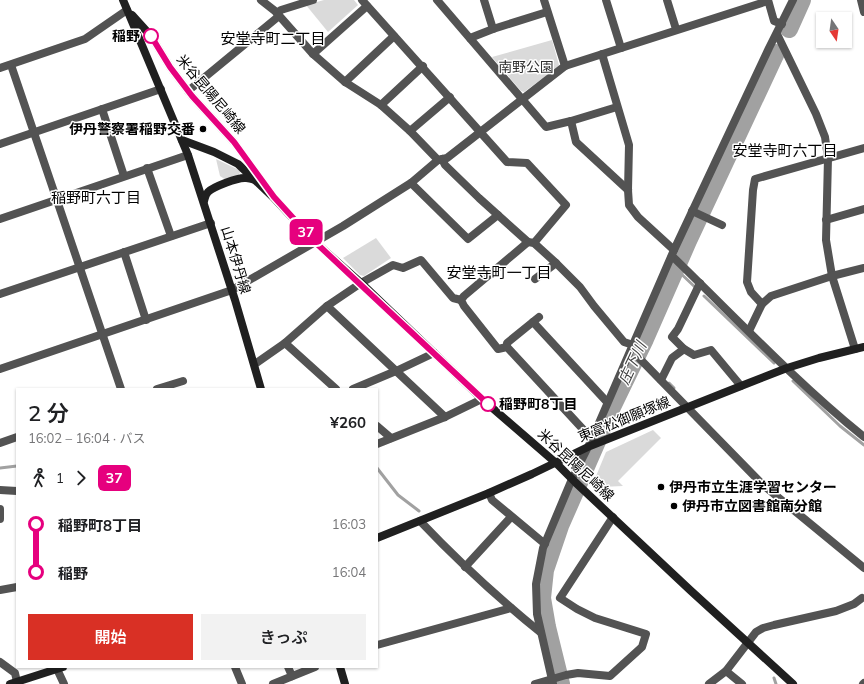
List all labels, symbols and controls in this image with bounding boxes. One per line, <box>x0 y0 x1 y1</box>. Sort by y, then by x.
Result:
north arrow <box>816 12 852 48</box>
map controls <box>816 12 852 48</box>
place label: 稲野 <box>112 27 140 45</box>
marker: 稲野 <box>143 28 159 44</box>
district label: 安堂寺町二丁目 <box>220 29 326 48</box>
street label: 米谷昆陽尼崎線 <box>173 51 249 137</box>
park label: 南野公園 <box>498 58 554 76</box>
place label: 伊丹警察署稲野交番 <box>69 120 195 138</box>
marker: 伊丹警察署稲野交番 <box>198 124 208 134</box>
district label: 安堂寺町六丁目 <box>732 141 838 160</box>
district label: 稲野町六丁目 <box>51 188 141 207</box>
line badge: 37 <box>288 219 324 245</box>
text: 37 <box>298 223 314 241</box>
street label: 山本伊丹線 <box>217 224 255 296</box>
district label: 安堂寺町一丁目 <box>446 263 552 282</box>
water label: 庄下川 <box>614 337 651 387</box>
street label: 東富松御願塚線 <box>575 392 673 446</box>
place label: 稲野町8丁目 <box>499 395 577 413</box>
marker: 稲野町8丁目 <box>480 396 496 412</box>
text: 2 分 <box>28 399 69 427</box>
text: ¥260 <box>330 413 366 432</box>
street label: 米谷昆陽尼崎線 <box>534 425 618 505</box>
text: 16:02 – 16:04 · バス <box>28 430 145 446</box>
icon: walk <box>28 467 50 489</box>
icon: forward <box>70 467 92 489</box>
text: 37 <box>106 469 123 487</box>
text: 1 <box>56 470 64 486</box>
place label: 伊丹市立生涯学習センター <box>669 478 837 496</box>
marker: 伊丹市立生涯学習センター <box>656 482 666 492</box>
place label: 伊丹市立図書館南分館 <box>682 497 822 515</box>
marker: 伊丹市立図書館南分館 <box>669 501 679 511</box>
text: 稲野町8丁目 <box>58 516 142 535</box>
text: 16:03 <box>332 516 366 532</box>
text: 稲野 <box>58 564 88 583</box>
text: 16:04 <box>332 564 366 580</box>
button: 開始 <box>28 614 193 660</box>
button: きっぷ <box>201 614 366 660</box>

